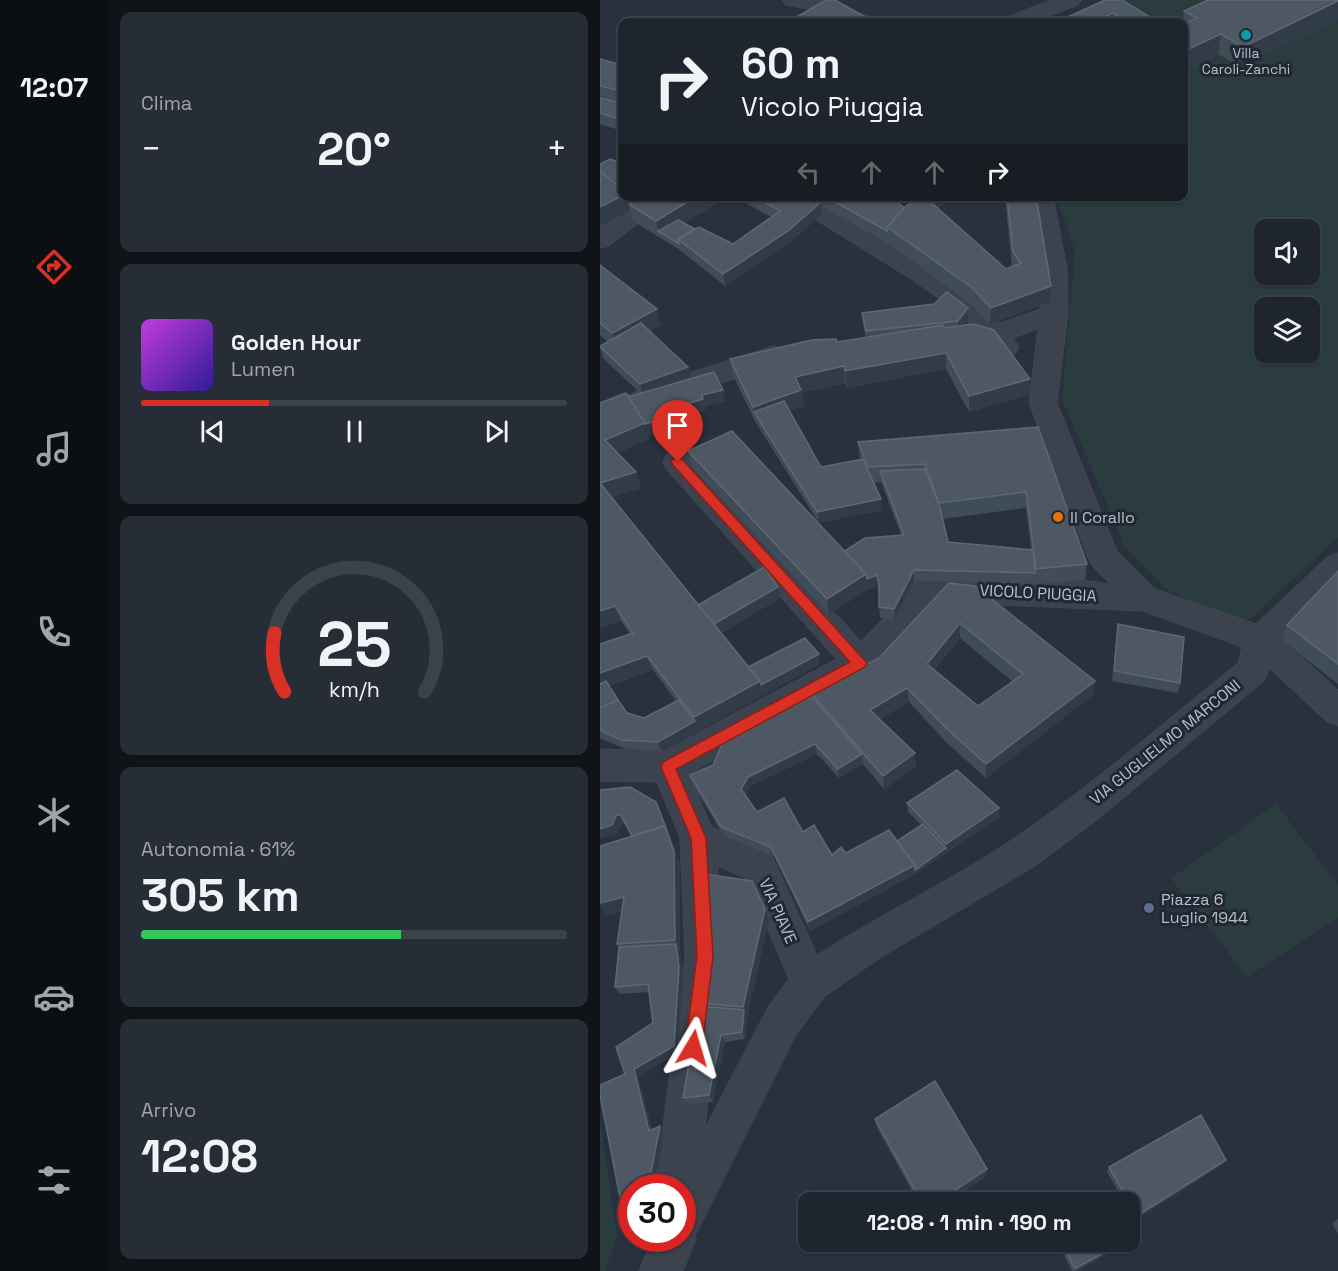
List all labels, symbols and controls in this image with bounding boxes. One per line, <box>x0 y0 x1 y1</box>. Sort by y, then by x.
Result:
marker: Villa Caroli-Zanchi <box>1239 28 1253 42</box>
text: 60 m <box>741 37 841 90</box>
icon: right <box>642 42 720 120</box>
place label: Villa Caroli-Zanchi <box>1202 44 1290 78</box>
text: 12:07 <box>20 70 88 105</box>
text: Vicolo Piuggia <box>741 89 924 124</box>
text: Clima <box>141 90 192 116</box>
text: 20° <box>317 121 391 178</box>
text: − <box>141 128 161 170</box>
text: + <box>547 128 567 170</box>
icon: left <box>792 156 825 189</box>
icon: ahead <box>855 156 888 189</box>
icon: ahead <box>918 156 951 189</box>
icon: right <box>981 156 1014 189</box>
map controls <box>1254 219 1320 363</box>
button: sound <box>1254 219 1320 285</box>
icon: directions <box>33 246 75 288</box>
button: layers <box>1254 297 1320 363</box>
text: Golden Hour <box>231 328 361 356</box>
text: Lumen <box>231 356 295 382</box>
pin <box>652 400 703 462</box>
icon: arrive <box>661 409 694 442</box>
icon: previous <box>196 415 229 448</box>
icon: pause <box>338 415 371 448</box>
icon: next <box>480 415 513 448</box>
icon: music <box>33 428 75 470</box>
place label: Il Corallo <box>1070 507 1135 528</box>
marker: Il Corallo <box>1051 510 1065 524</box>
street label: VICOLO PIUGGIA <box>979 579 1097 607</box>
text: 25 <box>317 606 391 685</box>
icon: phone <box>33 611 75 653</box>
street label: VIA GUGLIELMO MARCONI <box>1085 675 1245 809</box>
text: km/h <box>328 677 380 704</box>
icon: climate <box>33 794 75 836</box>
text: Autonomia · 61% <box>141 836 295 862</box>
text: 305 km <box>141 867 300 924</box>
street label: VIA PIAVE <box>754 875 802 947</box>
place label: Piazza 6 Luglio 1944 <box>1161 889 1248 928</box>
marker: Piazza 6 Luglio 1944 <box>1142 901 1156 915</box>
icon: car <box>33 976 75 1018</box>
position arrow <box>661 1016 725 1080</box>
text: Arrivo <box>141 1097 196 1123</box>
text: 12:08 <box>141 1128 258 1185</box>
icon: filters <box>33 1159 75 1201</box>
speed limit sign: 30 <box>618 1174 696 1252</box>
text: 12:08 · 1 min · 190 m <box>867 1208 1071 1236</box>

